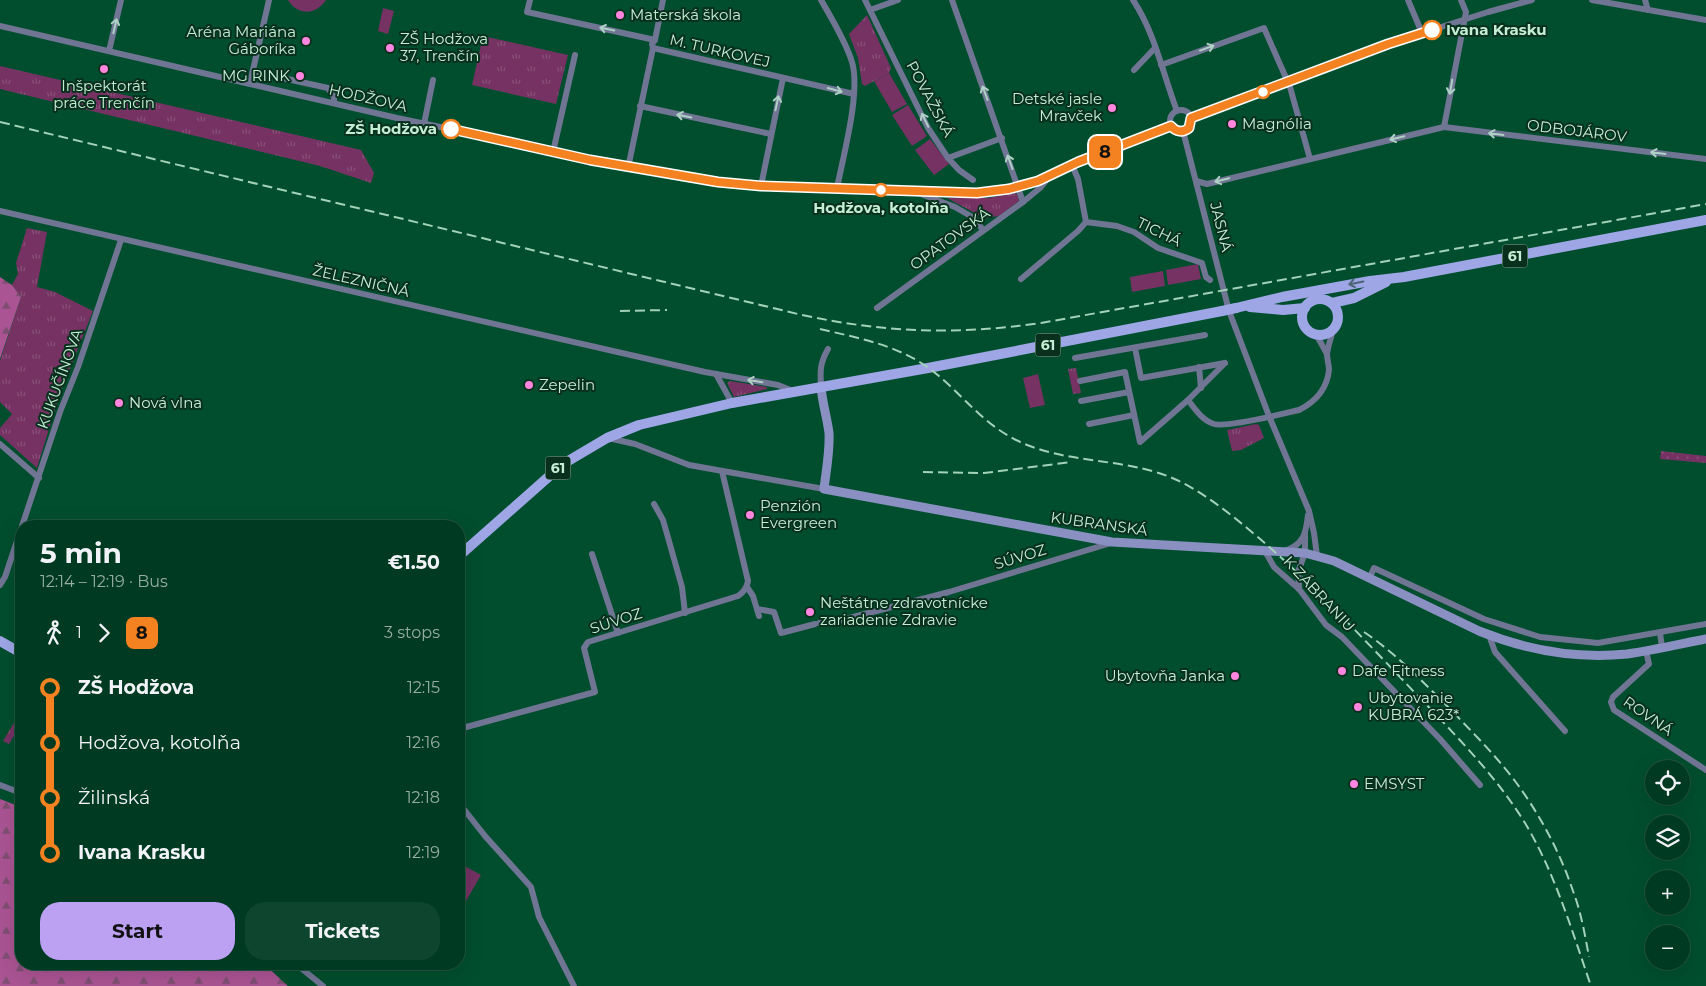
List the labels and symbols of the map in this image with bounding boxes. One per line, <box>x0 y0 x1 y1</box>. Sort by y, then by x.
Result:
place label: Materská škola <box>630 5 741 24</box>
marker: Materská škola <box>614 9 626 21</box>
one-way arrow <box>111 18 120 34</box>
marker: Ivana Krasku <box>1422 20 1442 40</box>
place label: Ivana Krasku <box>1446 20 1547 39</box>
place label: Aréna Mariána Gáboríka <box>186 22 296 58</box>
one-way arrow <box>600 24 616 34</box>
place label: ZŠ Hodžova 37, Trenčín <box>400 29 488 65</box>
street label: M. TURKOVEJ <box>668 30 772 71</box>
marker: Aréna Mariána Gáboríka <box>300 35 312 47</box>
marker: ZŠ Hodžova 37, Trenčín <box>384 42 396 54</box>
one-way arrow <box>1198 43 1214 52</box>
street label: POVAŽSKÁ <box>902 57 959 140</box>
marker: Inšpektorát práce Trenčín <box>98 63 110 75</box>
place label: MG RINK <box>222 66 290 85</box>
marker: MG RINK <box>294 70 306 82</box>
place label: Inšpektorát práce Trenčín <box>53 76 155 112</box>
street label: HODŽOVA <box>327 79 409 116</box>
one-way arrow <box>1446 79 1456 95</box>
one-way arrow <box>980 85 989 101</box>
unlabelled marker <box>1256 85 1270 99</box>
one-way arrow <box>827 86 843 95</box>
place label: Detské jasle Mravček <box>1012 89 1102 125</box>
one-way arrow <box>773 96 782 112</box>
marker: Detské jasle Mravček <box>1106 102 1118 114</box>
one-way arrow <box>677 111 693 120</box>
one-way arrow <box>919 113 929 128</box>
place label: Magnólia <box>1242 114 1312 133</box>
street label: ODBOJÁROV <box>1526 115 1629 146</box>
marker: Magnólia <box>1226 118 1238 130</box>
place label: ZŠ Hodžova <box>345 119 437 138</box>
marker: ZŠ Hodžova <box>441 119 461 139</box>
one-way arrow <box>1489 128 1505 138</box>
one-way arrow <box>1389 134 1405 143</box>
line badge: 8 <box>1089 136 1121 168</box>
one-way arrow <box>1650 148 1666 158</box>
one-way arrow <box>1005 155 1014 171</box>
one-way arrow <box>1214 176 1230 186</box>
marker: Hodžova, kotolňa <box>874 183 888 197</box>
place label: Hodžova, kotolňa <box>813 198 949 217</box>
street label: JASNÁ <box>1206 199 1237 254</box>
street label: OPATOVSKÁ <box>906 203 994 274</box>
street label: TICHÁ <box>1134 213 1185 250</box>
road number: 61 <box>1502 245 1528 268</box>
street label: ŽELEZNIČNÁ <box>311 260 412 301</box>
one-way arrow <box>1348 279 1364 289</box>
street label: KUKUČÍNOVA <box>33 326 87 431</box>
road number: 61 <box>1036 334 1060 356</box>
place label: Zepelin <box>539 375 595 394</box>
one-way arrow <box>747 376 763 386</box>
marker: Zepelin <box>523 379 535 391</box>
place label: Nová vlna <box>129 393 202 412</box>
marker: Nová vlna <box>113 397 125 409</box>
road number: 61 <box>546 456 570 479</box>
place label: Penzión Evergreen <box>760 496 837 532</box>
street label: KUBRANSKÁ <box>1049 507 1149 540</box>
marker: Penzión Evergreen <box>744 509 756 521</box>
street label: SÚVOZ <box>992 540 1048 573</box>
street label: K ZÁBRANIU <box>1279 552 1359 635</box>
place label: Neštátne zdravotnícke zariadenie Zdravie <box>820 593 988 629</box>
street label: SÚVOZ <box>587 603 644 638</box>
marker: Neštátne zdravotnícke zariadenie Zdravie <box>804 606 816 618</box>
place label: Dafe Fitness <box>1352 661 1445 680</box>
marker: Dafe Fitness <box>1336 665 1348 677</box>
place label: Ubytovňa Janka <box>1105 666 1225 685</box>
marker: Ubytovňa Janka <box>1229 670 1241 682</box>
place label: Ubytovanie KUBRÁ 623* <box>1368 688 1459 724</box>
street label: ROVNÁ <box>1620 692 1677 740</box>
marker: Ubytovanie KUBRÁ 623* <box>1352 701 1364 713</box>
place label: EMSYST <box>1364 774 1425 793</box>
marker: EMSYST <box>1348 778 1360 790</box>

